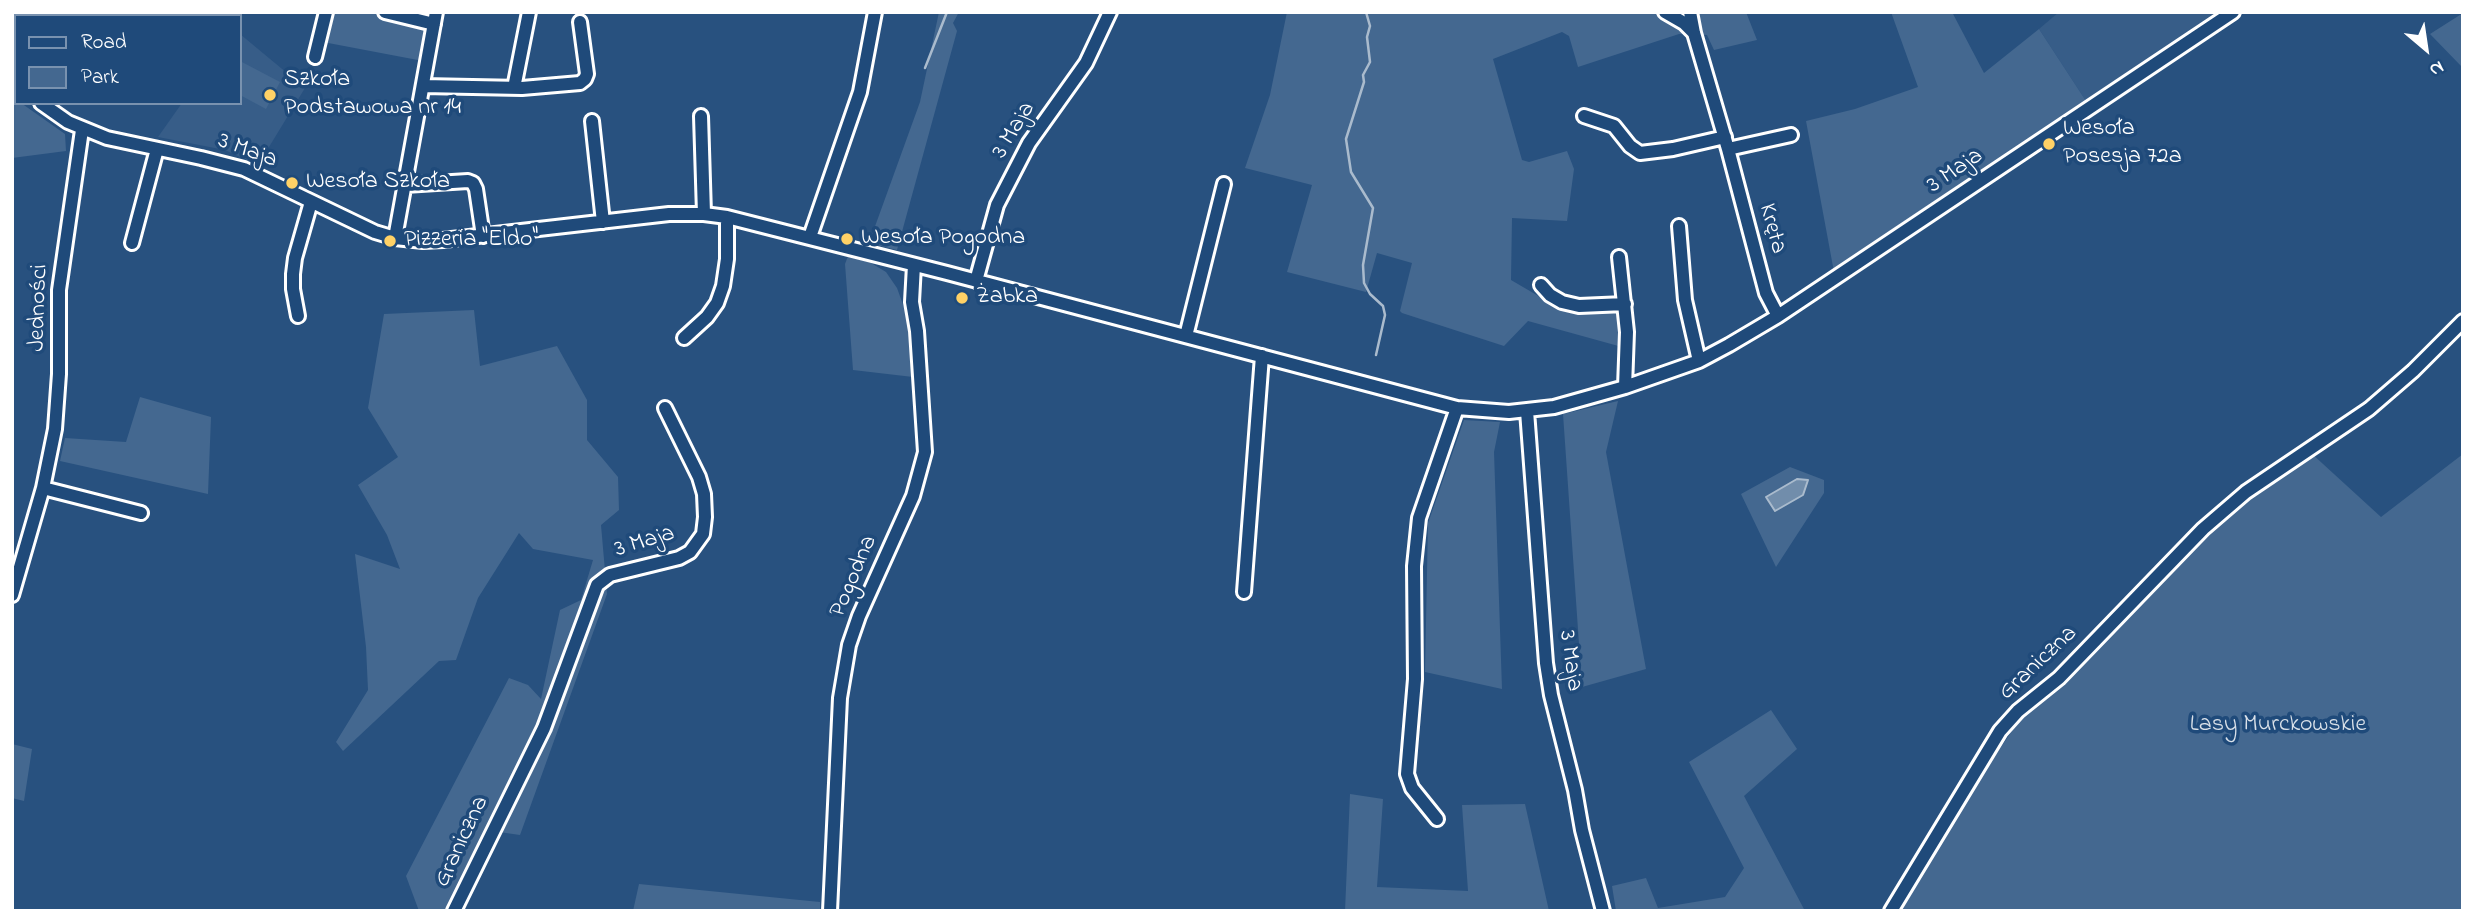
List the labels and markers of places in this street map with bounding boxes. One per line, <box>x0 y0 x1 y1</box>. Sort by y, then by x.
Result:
place label: Szkoła Podstawowa nr 14 <box>284 67 461 123</box>
marker: Szkoła Podstawowa nr 14 <box>262 87 278 103</box>
place label: Wesoła Posesja 72a <box>2063 116 2182 172</box>
marker: Wesoła Posesja 72a <box>2041 136 2057 152</box>
place label: Wesoła Szkoła <box>306 169 450 197</box>
marker: Wesoła Szkoła <box>284 175 300 191</box>
place label: Wesoła Pogodna <box>861 225 1025 253</box>
place label: Pizzeria "Eldo" <box>404 227 538 255</box>
marker: Wesoła Pogodna <box>839 231 855 247</box>
marker: Pizzeria "Eldo" <box>382 233 398 249</box>
place label: Żabka <box>976 284 1038 312</box>
marker: Żabka <box>954 290 970 306</box>

